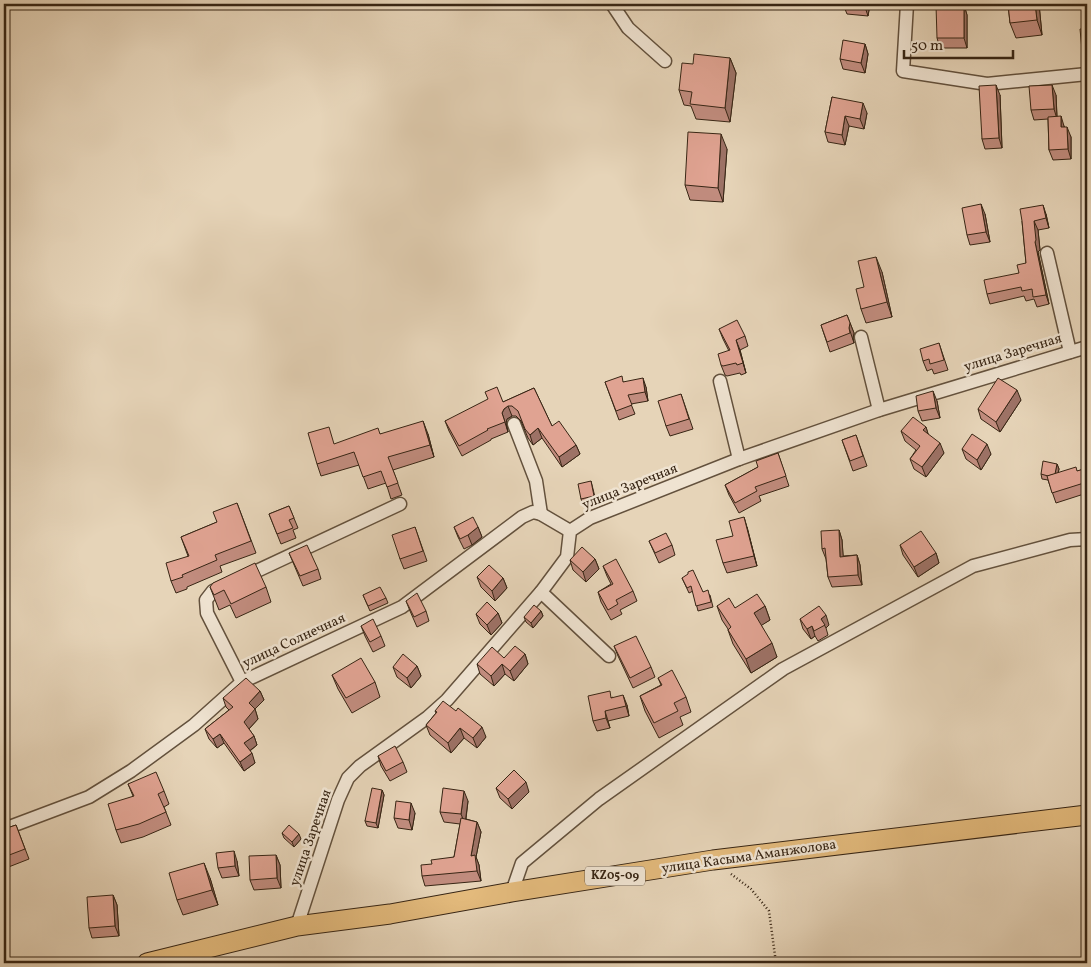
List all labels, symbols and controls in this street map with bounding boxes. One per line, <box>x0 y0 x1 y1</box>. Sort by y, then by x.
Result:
scale bar <box>904 28 1012 60</box>
text: 50 m <box>911 36 943 57</box>
street label: улица Заречная <box>962 329 1064 377</box>
street label: улица Заречная <box>579 459 681 515</box>
street label: улица Солнечная <box>239 609 349 673</box>
street label: улица Заречная <box>286 787 336 889</box>
street label: улица Касыма Аманжолова <box>660 835 838 879</box>
road number: KZ05-09 <box>585 866 645 886</box>

